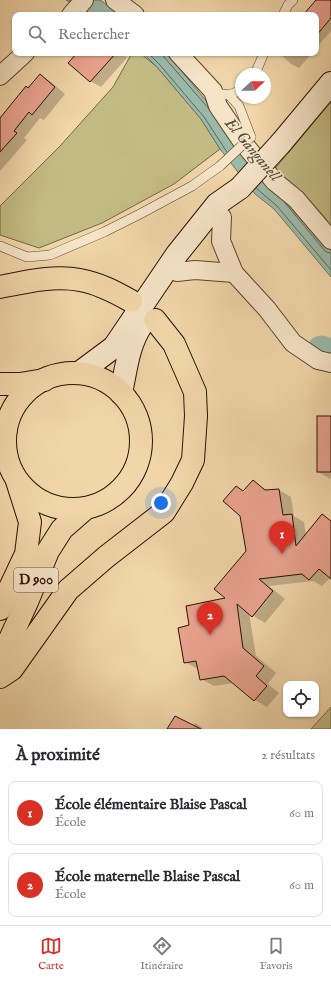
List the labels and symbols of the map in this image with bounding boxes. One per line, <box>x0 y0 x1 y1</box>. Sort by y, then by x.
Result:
north arrow <box>235 68 271 104</box>
water label: El Ganganell <box>219 113 285 187</box>
your location <box>151 493 171 513</box>
pin: 1 <box>269 521 295 554</box>
road number: D 900 <box>14 568 58 592</box>
pin: 2 <box>197 602 223 635</box>

